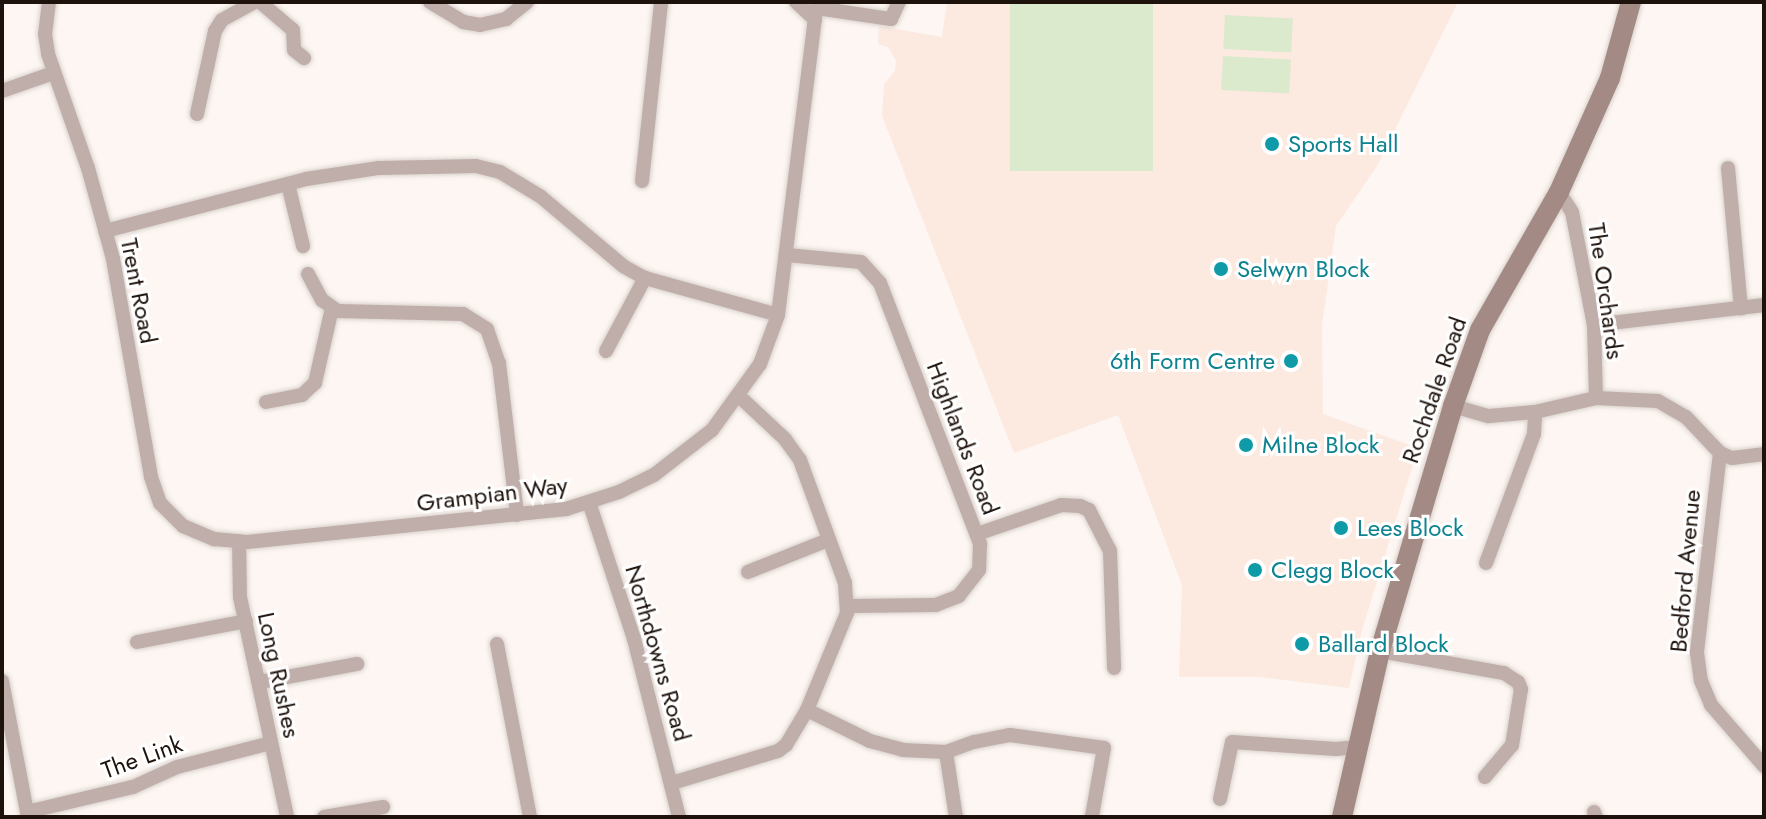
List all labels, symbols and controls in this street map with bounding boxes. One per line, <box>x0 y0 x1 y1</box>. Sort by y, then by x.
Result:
place label: Sports Hall <box>1288 130 1399 158</box>
marker: Sports Hall <box>1263 135 1281 153</box>
street label: The Orchards <box>1582 221 1630 361</box>
street label: Trent Road <box>115 236 163 346</box>
place label: Selwyn Block <box>1237 255 1369 283</box>
marker: Selwyn Block <box>1212 260 1230 278</box>
street label: Rochdale Road <box>1396 313 1472 467</box>
place label: 6th Form Centre <box>1110 347 1275 375</box>
marker: 6th Form Centre <box>1282 352 1300 370</box>
street label: Highlands Road <box>921 357 1005 519</box>
place label: Milne Block <box>1262 431 1379 459</box>
marker: Milne Block <box>1237 436 1255 454</box>
street label: Grampian Way <box>415 470 569 518</box>
street label: Bedford Avenue <box>1664 488 1706 654</box>
place label: Lees Block <box>1357 514 1463 542</box>
marker: Lees Block <box>1332 519 1350 537</box>
place label: Clegg Block <box>1271 556 1394 584</box>
street label: Northdowns Road <box>619 561 697 745</box>
marker: Clegg Block <box>1246 561 1264 579</box>
street label: Long Rushes <box>252 610 306 740</box>
place label: Ballard Block <box>1318 630 1449 658</box>
marker: Ballard Block <box>1293 635 1311 653</box>
street label: The Link <box>98 729 186 785</box>

